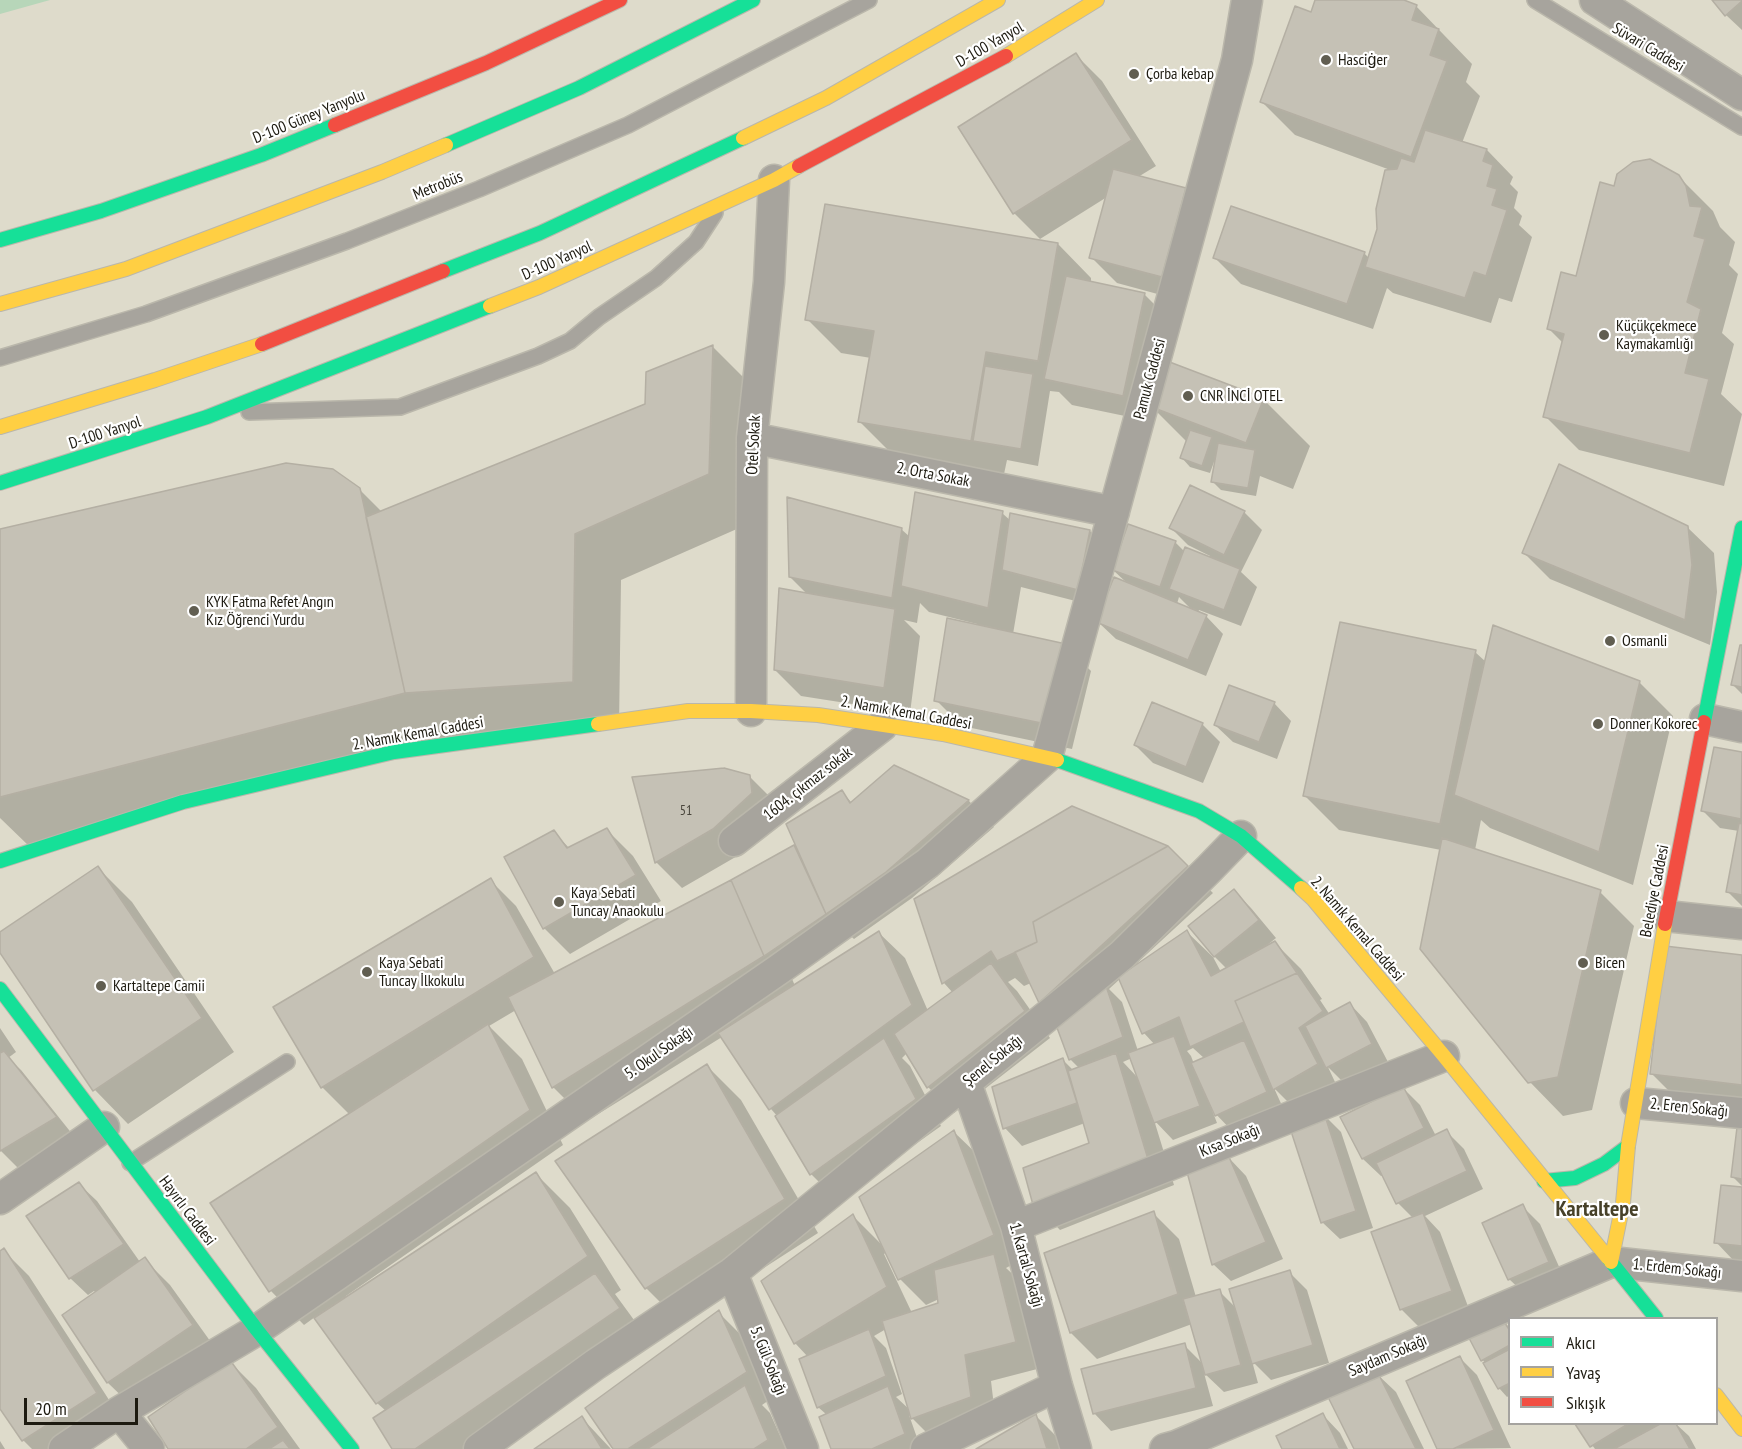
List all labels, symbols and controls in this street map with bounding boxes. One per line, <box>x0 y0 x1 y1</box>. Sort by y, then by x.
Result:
street label: D-100 Yanyol <box>953 18 1027 72</box>
street label: Süvari Caddesi <box>1609 19 1687 77</box>
place label: Hasciġer <box>1338 50 1387 70</box>
marker: Hasciġer <box>1319 53 1333 67</box>
place label: Çorba kebap <box>1146 64 1214 84</box>
marker: Çorba kebap <box>1127 67 1141 81</box>
street label: D-100 Güney Yanyolu <box>250 86 368 148</box>
street label: Metrobüs <box>410 167 466 205</box>
street label: D-100 Yanyol <box>519 237 595 285</box>
place label: Küçükçekmece Kaymakamlığı <box>1616 316 1697 354</box>
marker: Küçükçekmece Kaymakamlığı <box>1597 328 1611 342</box>
street label: Pamuk Caddesi <box>1130 336 1170 422</box>
place label: CNR İNCİ OTEL <box>1200 386 1283 406</box>
marker: CNR İNCİ OTEL <box>1181 389 1195 403</box>
street label: D-100 Yanyol <box>67 412 143 454</box>
street label: Otel Sokak <box>743 415 765 475</box>
street label: 2. Orta Sokak <box>895 459 971 491</box>
place label: KYK Fatma Refet Angın Kız Öğrenci Yurdu <box>206 592 334 630</box>
marker: KYK Fatma Refet Angın Kız Öğrenci Yurdu <box>187 604 201 618</box>
place label: Osmanli <box>1622 631 1667 651</box>
marker: Osmanli <box>1603 634 1617 648</box>
street label: 2. Namık Kemal Caddesi <box>839 692 973 734</box>
street label: 2. Namık Kemal Caddesi <box>351 713 485 755</box>
place label: Donner Kokorec <box>1610 714 1697 734</box>
marker: Donner Kokorec <box>1591 717 1605 731</box>
street label: 1604. çıkmaz sokak <box>760 743 856 825</box>
house number: 51 <box>680 803 692 819</box>
street label: Belediye Caddesi <box>1637 843 1673 939</box>
street label: 2. Namık Kemal Caddesi <box>1306 873 1408 985</box>
place label: Kaya Sebati Tuncay Anaokulu <box>571 883 664 921</box>
marker: Kaya Sebati Tuncay Anaokulu <box>552 895 566 909</box>
place label: Kaya Sebati Tuncay İlkokulu <box>379 953 465 991</box>
place label: Bicen <box>1595 953 1625 973</box>
marker: Bicen <box>1576 956 1590 970</box>
marker: Kaya Sebati Tuncay İlkokulu <box>360 965 374 979</box>
place label: Kartaltepe Camii <box>113 976 205 996</box>
marker: Kartaltepe Camii <box>94 979 108 993</box>
street label: 5. Okul Sokağı <box>621 1022 697 1084</box>
street label: Şenel Sokağı <box>959 1031 1027 1091</box>
street label: 2. Eren Sokağı <box>1649 1094 1729 1122</box>
street label: Kısa Sokağı <box>1197 1120 1263 1162</box>
street label: Hayırlı Caddesi <box>155 1172 219 1250</box>
district label: Kartaltepe <box>1555 1197 1639 1223</box>
street label: 1. Kartal Sokağı <box>1005 1221 1047 1309</box>
street label: 1. Erdem Sokağı <box>1632 1255 1722 1283</box>
legend <box>1508 1317 1718 1425</box>
street label: 5. Gül Sokağı <box>746 1324 790 1398</box>
street label: Saydam Sokağı <box>1346 1331 1430 1381</box>
text: Akıcı <box>1566 1331 1596 1354</box>
text: Yavaş <box>1566 1361 1601 1384</box>
scale bar <box>27 1386 141 1424</box>
text: Sıkışık <box>1566 1391 1605 1414</box>
text: 20 m <box>35 1397 67 1420</box>

